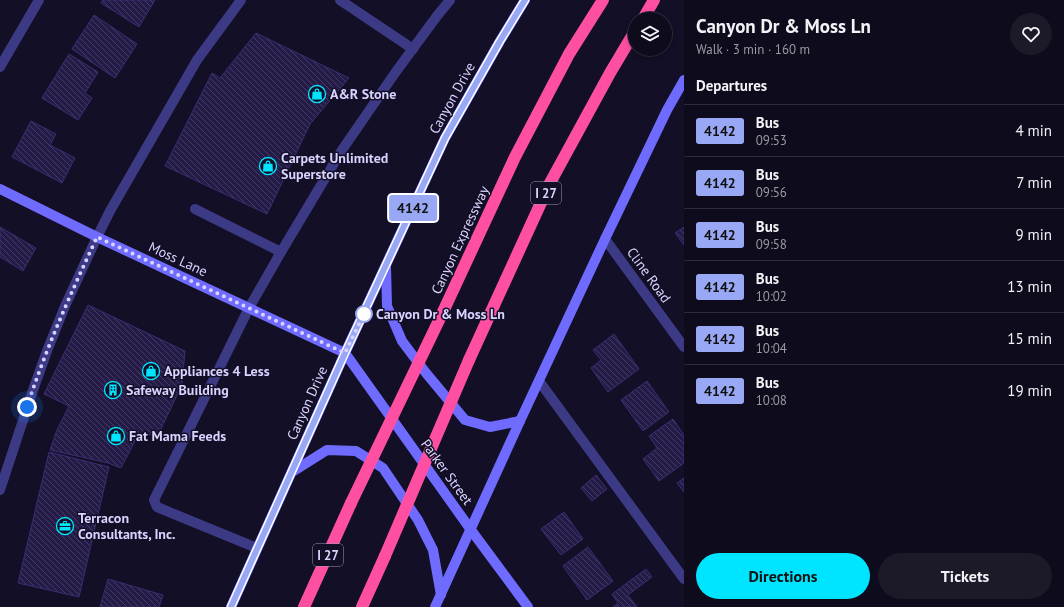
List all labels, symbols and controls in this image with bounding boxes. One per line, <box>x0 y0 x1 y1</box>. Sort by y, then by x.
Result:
map controls <box>628 12 672 56</box>
button: layers <box>628 12 672 56</box>
button: heart <box>1010 13 1052 55</box>
text: Canyon Dr & Moss Ln <box>696 14 871 38</box>
text: Walk · 3 min · 160 m <box>696 41 810 58</box>
street label: Canyon Drive <box>425 59 479 137</box>
text: Departures <box>696 76 767 95</box>
shop icon: A&R Stone <box>307 84 327 104</box>
place label: A&R Stone <box>330 85 396 103</box>
text: Bus <box>756 113 779 132</box>
text: 4 min <box>1015 121 1052 140</box>
text: 4142 <box>704 122 736 140</box>
text: 09:53 <box>756 132 787 149</box>
place label: Carpets Unlimited Superstore <box>281 149 388 183</box>
shop icon: Carpets Unlimited Superstore <box>258 156 278 176</box>
text: Bus <box>756 165 779 184</box>
text: 7 min <box>1016 173 1052 192</box>
text: 4142 <box>704 174 736 192</box>
road number: I 27 <box>531 182 561 204</box>
street label: Canyon Expressway <box>427 183 493 297</box>
text: 09:56 <box>756 184 787 201</box>
line badge: 4142 <box>385 195 441 221</box>
text: 4142 <box>397 199 429 217</box>
text: Bus <box>756 217 779 236</box>
text: 9 min <box>1015 225 1052 244</box>
text: 4142 <box>704 226 736 244</box>
text: 09:58 <box>756 236 787 253</box>
street label: Moss Lane <box>146 238 210 280</box>
street label: Cline Road <box>623 244 675 306</box>
text: Bus <box>756 269 779 288</box>
text: 13 min <box>1007 277 1052 296</box>
text: 4142 <box>704 278 736 296</box>
text: 10:02 <box>756 288 787 305</box>
marker: Canyon Dr & Moss Ln <box>355 305 373 323</box>
place label: Canyon Dr & Moss Ln <box>376 305 505 323</box>
text: Bus <box>756 321 779 340</box>
text: 15 min <box>1007 329 1052 348</box>
text: 4142 <box>704 330 736 348</box>
text: 10:04 <box>756 340 787 357</box>
shop icon: Appliances 4 Less <box>141 361 161 381</box>
place label: Appliances 4 Less <box>164 362 270 380</box>
street label: Canyon Drive <box>283 363 331 443</box>
text: Bus <box>756 373 779 392</box>
building icon: Safeway Building <box>103 380 123 400</box>
place label: Safeway Building <box>126 381 229 399</box>
text: 19 min <box>1007 381 1052 400</box>
text: 4142 <box>704 382 736 400</box>
text: 10:08 <box>756 392 787 409</box>
your location <box>17 397 37 417</box>
shop icon: Fat Mama Feeds <box>106 426 126 446</box>
place label: Fat Mama Feeds <box>129 427 226 445</box>
street label: Parker Street <box>417 436 477 509</box>
place label: Terracon Consultants, Inc. <box>78 509 176 543</box>
office icon: Terracon Consultants, Inc. <box>55 516 75 536</box>
road number: I 27 <box>313 544 343 566</box>
button: Directions <box>696 553 870 599</box>
button: Tickets <box>878 553 1052 599</box>

